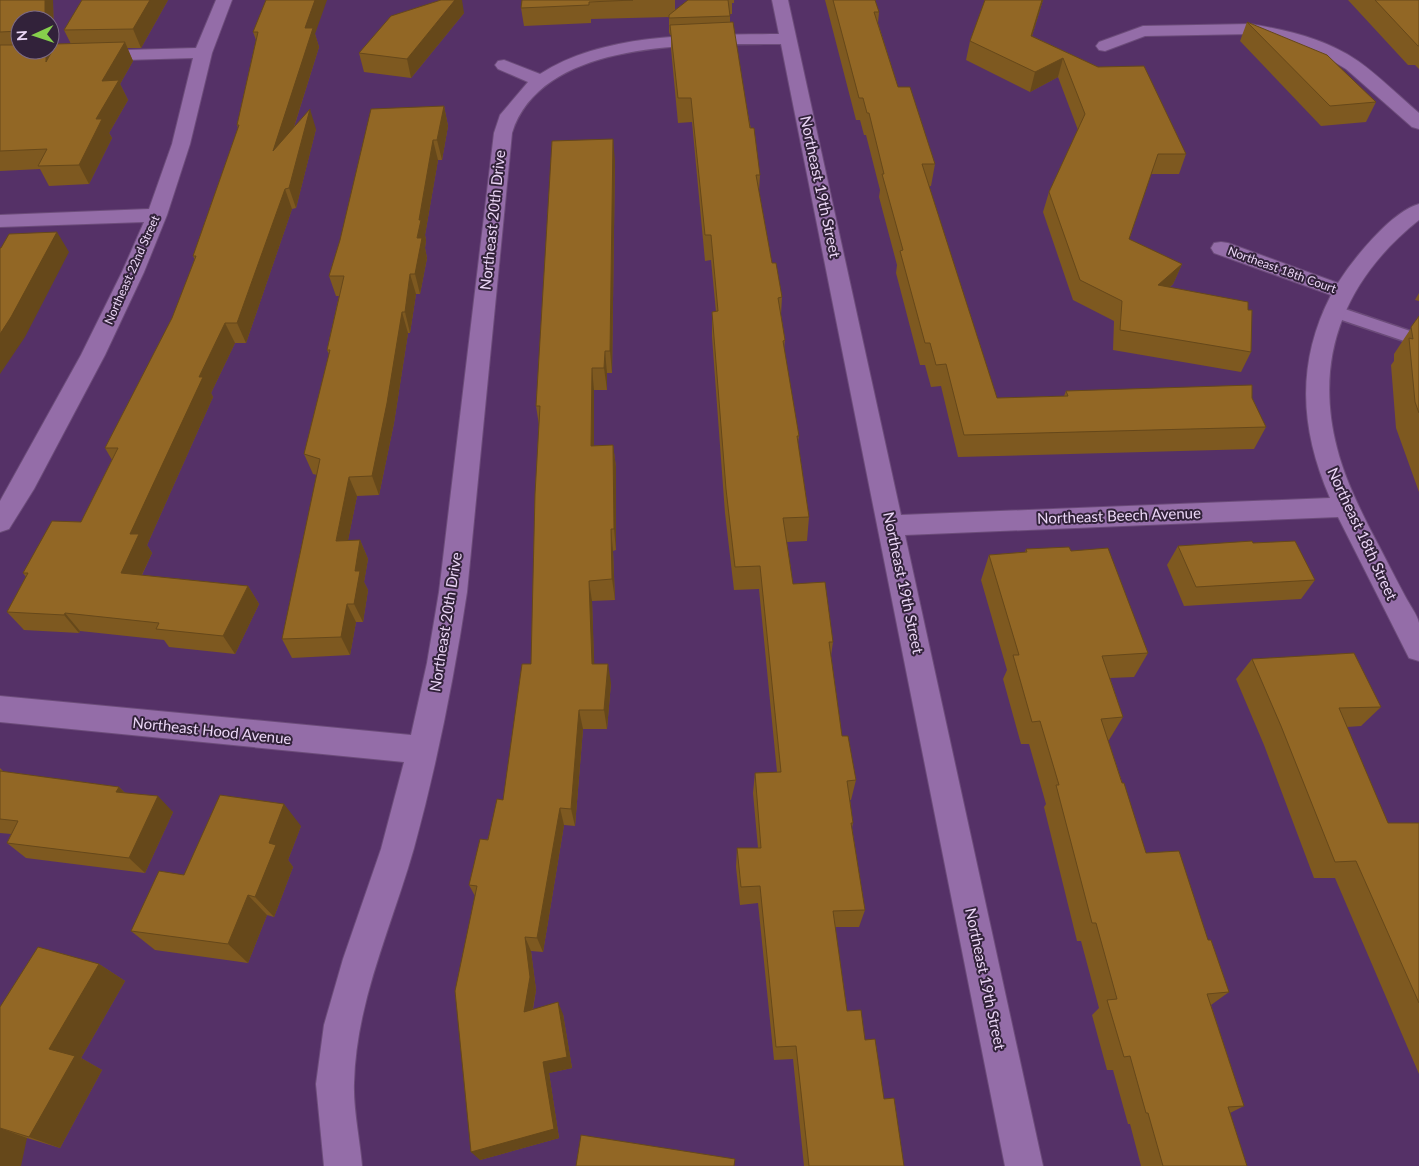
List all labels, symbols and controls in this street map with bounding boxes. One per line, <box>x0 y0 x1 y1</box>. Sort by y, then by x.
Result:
north arrow <box>10 10 60 60</box>
text: N <box>13 30 30 42</box>
street label: Northeast 19th Street <box>797 114 845 260</box>
street label: Northeast 20th Drive <box>476 149 508 291</box>
street label: Northeast 22nd Street <box>101 212 163 327</box>
street label: Northeast 18th Court <box>1226 243 1339 296</box>
street label: Northeast 18th Street <box>1324 464 1402 603</box>
street label: Northeast Beech Avenue <box>1037 503 1201 527</box>
street label: Northeast 19th Street <box>880 510 928 656</box>
street label: Northeast 20th Drive <box>425 551 465 693</box>
street label: Northeast Hood Avenue <box>132 713 293 747</box>
street label: Northeast 19th Street <box>962 906 1010 1052</box>

